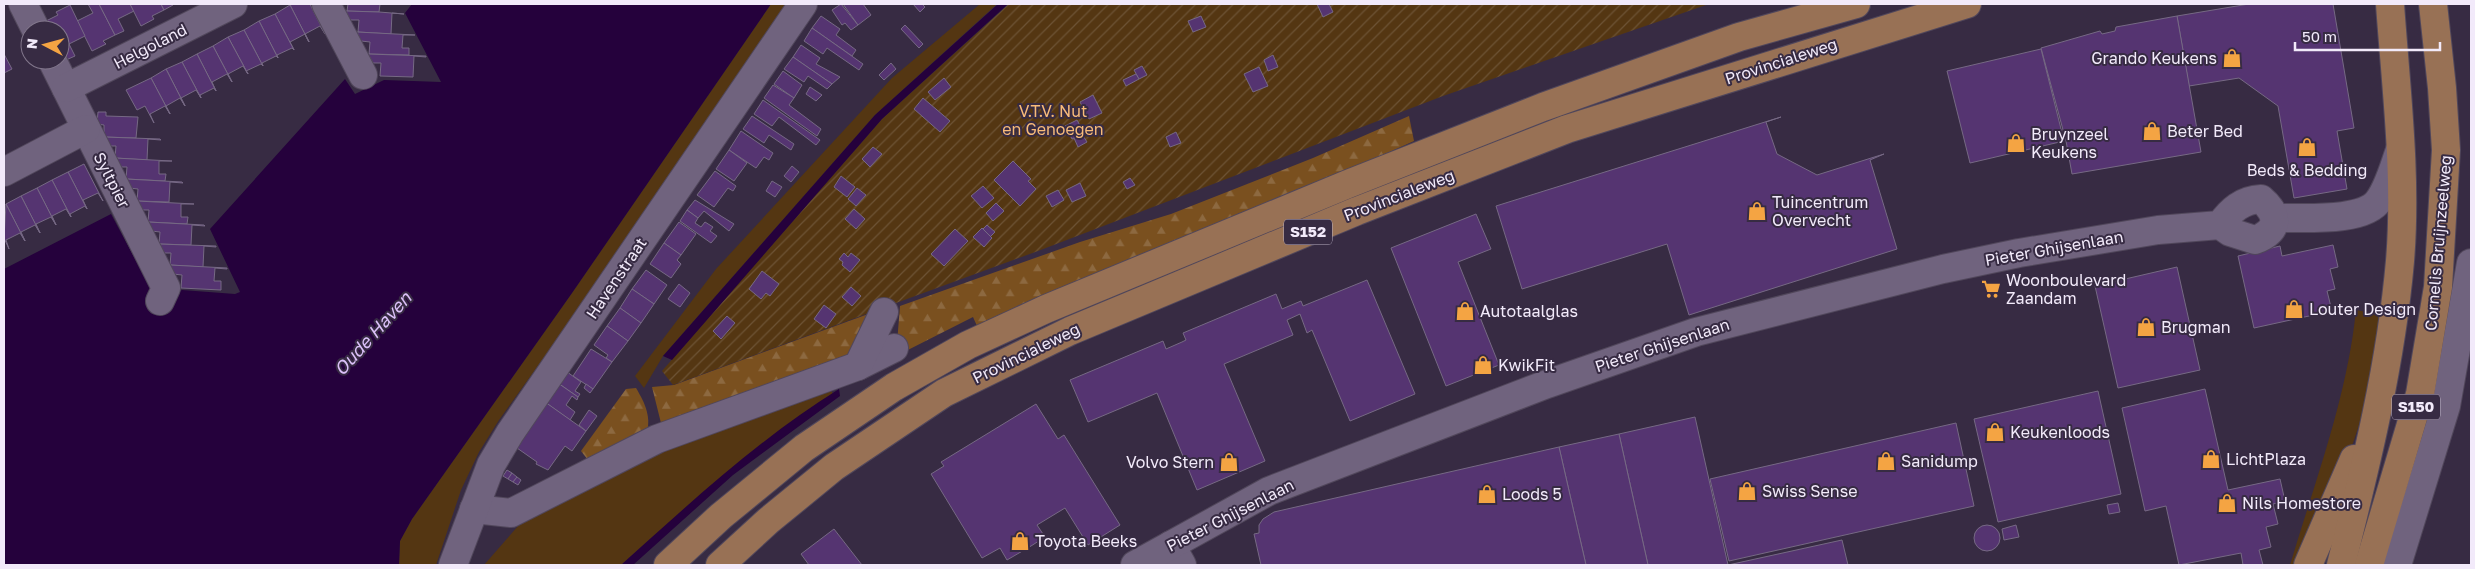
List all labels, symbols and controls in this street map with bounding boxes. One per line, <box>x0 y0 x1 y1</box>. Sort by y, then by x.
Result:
street label: Helgoland <box>110 19 190 73</box>
north arrow <box>20 20 70 70</box>
scale bar <box>2295 20 2440 52</box>
text: 50 m <box>2302 27 2337 45</box>
street label: Provincialeweg <box>1722 33 1840 89</box>
text: N <box>23 37 41 50</box>
shop icon: Grando Keukens <box>2221 47 2243 69</box>
place label: Grando Keukens <box>2091 48 2217 68</box>
park label: V.T.V. Nut en Genoegen <box>1002 101 1104 139</box>
shop icon: Beter Bed <box>2141 120 2163 142</box>
place label: Beter Bed <box>2167 121 2243 141</box>
place label: Bruynzeel Keukens <box>2031 124 2108 162</box>
shop icon: Bruynzeel Keukens <box>2005 132 2027 154</box>
shop icon: Beds & Bedding <box>2296 136 2318 158</box>
street label: Syltpier <box>89 149 135 211</box>
street label: Cornelis Bruijnzeelweg <box>2420 154 2456 332</box>
place label: Beds & Bedding <box>2247 160 2367 180</box>
street label: Provincialeweg <box>1341 165 1457 225</box>
place label: Tuincentrum Overvecht <box>1772 192 1868 230</box>
shop icon: Tuincentrum Overvecht <box>1746 200 1768 222</box>
road number: S152 <box>1284 220 1332 244</box>
street label: Pieter Ghijsenlaan <box>1983 226 2125 270</box>
street label: Havenstraat <box>581 233 651 323</box>
place label: Woonboulevard Zaandam <box>2006 270 2126 308</box>
supermarket icon: Woonboulevard Zaandam <box>1980 278 2002 300</box>
water label: Oude Haven <box>329 286 416 380</box>
shop icon: Louter Design <box>2283 298 2305 320</box>
place label: Louter Design <box>2309 299 2416 319</box>
shop icon: Autotaalglas <box>1454 300 1476 322</box>
place label: Autotaalglas <box>1480 301 1578 321</box>
street label: Pieter Ghijsenlaan <box>1592 314 1732 376</box>
shop icon: Brugman <box>2135 316 2157 338</box>
place label: Brugman <box>2161 317 2231 337</box>
street label: Provincialeweg <box>969 318 1083 388</box>
shop icon: KwikFit <box>1472 354 1494 376</box>
place label: KwikFit <box>1498 355 1555 375</box>
road number: S150 <box>2392 394 2440 420</box>
shop icon: Keukenloods <box>1984 421 2006 443</box>
place label: Keukenloods <box>2010 422 2110 442</box>
shop icon: LichtPlaza <box>2200 448 2222 470</box>
place label: LichtPlaza <box>2226 449 2306 469</box>
shop icon: Sanidump <box>1875 450 1897 472</box>
shop icon: Volvo Stern <box>1218 451 1240 473</box>
place label: Sanidump <box>1901 451 1978 471</box>
place label: Volvo Stern <box>1126 452 1214 472</box>
street label: Pieter Ghijsenlaan <box>1163 474 1297 556</box>
shop icon: Swiss Sense <box>1736 480 1758 502</box>
place label: Swiss Sense <box>1762 481 1857 501</box>
shop icon: Loods 5 <box>1476 483 1498 505</box>
place label: Loods 5 <box>1502 484 1562 504</box>
shop icon: Nils Homestore <box>2216 492 2238 514</box>
place label: Nils Homestore <box>2242 493 2361 513</box>
shop icon: Toyota Beeks <box>1009 530 1031 552</box>
place label: Toyota Beeks <box>1035 531 1137 551</box>

